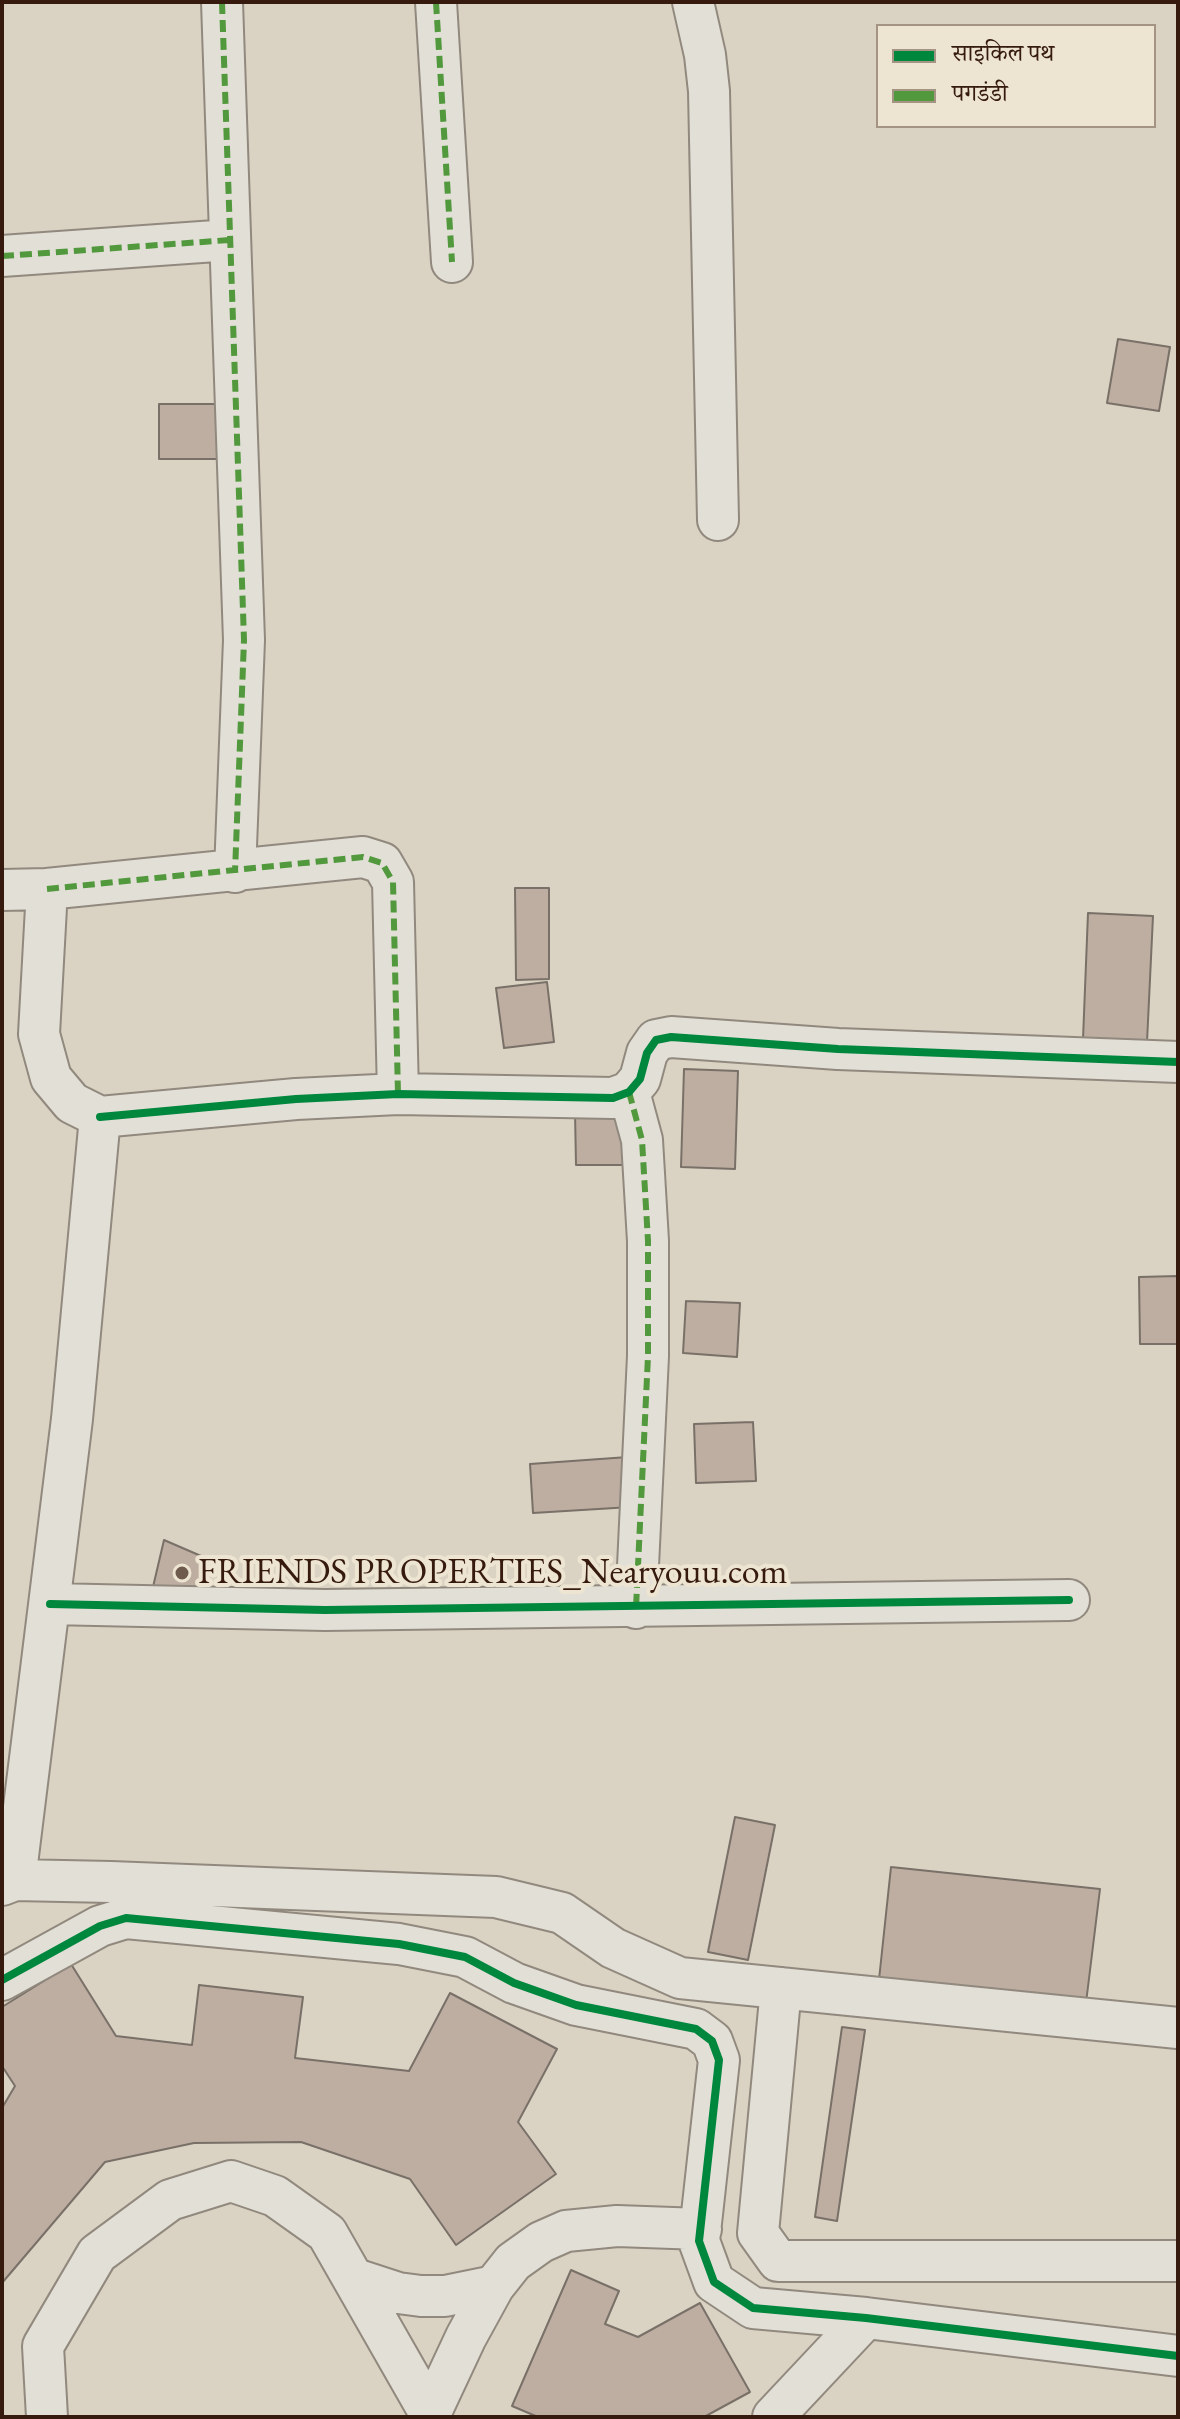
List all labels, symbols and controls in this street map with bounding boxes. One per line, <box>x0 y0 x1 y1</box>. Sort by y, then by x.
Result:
legend <box>876 24 1156 128</box>
text: साइकिल पथ <box>952 37 1054 68</box>
text: पगडंडी <box>952 77 1008 108</box>
place label: FRIENDS PROPERTIES_Nearyouu.com <box>198 1551 788 1595</box>
marker: FRIENDS PROPERTIES_Nearyouu.com <box>173 1564 191 1582</box>

